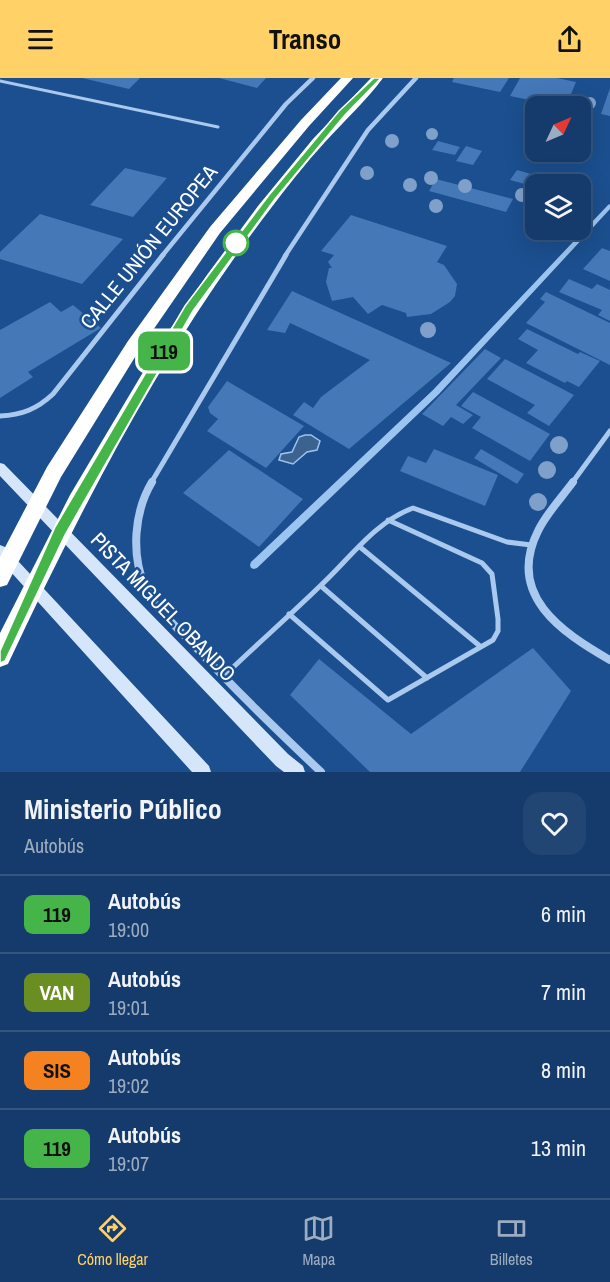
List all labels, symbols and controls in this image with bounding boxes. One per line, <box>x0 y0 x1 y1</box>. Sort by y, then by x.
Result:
text: Transo <box>269 21 341 57</box>
icon: menu <box>24 23 57 56</box>
icon: share <box>553 23 586 56</box>
north arrow <box>525 96 591 162</box>
map controls <box>525 96 591 240</box>
street label: CALLE UNIÓN EUROPEA <box>73 158 224 335</box>
button: layers <box>525 174 591 240</box>
unlabelled marker <box>223 230 249 256</box>
line badge: 119 <box>130 332 198 370</box>
text: 119 <box>150 337 178 366</box>
street label: PISTA MIGUEL OBANDO <box>84 526 242 688</box>
text: Ministerio Público <box>24 790 222 828</box>
button: heart <box>523 792 586 855</box>
text: Autobús <box>24 832 84 859</box>
text: Autobús <box>108 886 181 916</box>
text: 6 min <box>541 899 586 929</box>
text: 119 <box>43 900 71 929</box>
text: 19:00 <box>108 916 149 943</box>
text: Autobús <box>108 964 181 994</box>
text: 7 min <box>541 977 586 1007</box>
text: VAN <box>39 978 75 1007</box>
text: 19:01 <box>108 994 149 1021</box>
text: Autobús <box>108 1042 181 1072</box>
text: 8 min <box>541 1055 586 1085</box>
text: SIS <box>43 1056 71 1085</box>
text: 19:02 <box>108 1072 149 1099</box>
text: Autobús <box>108 1120 181 1150</box>
text: 13 min <box>531 1133 586 1163</box>
text: 119 <box>43 1134 71 1163</box>
text: 19:07 <box>108 1150 149 1177</box>
tab: Cómo llegar <box>77 1212 148 1270</box>
tab: Mapa <box>302 1212 335 1270</box>
tab: Billetes <box>490 1212 533 1270</box>

